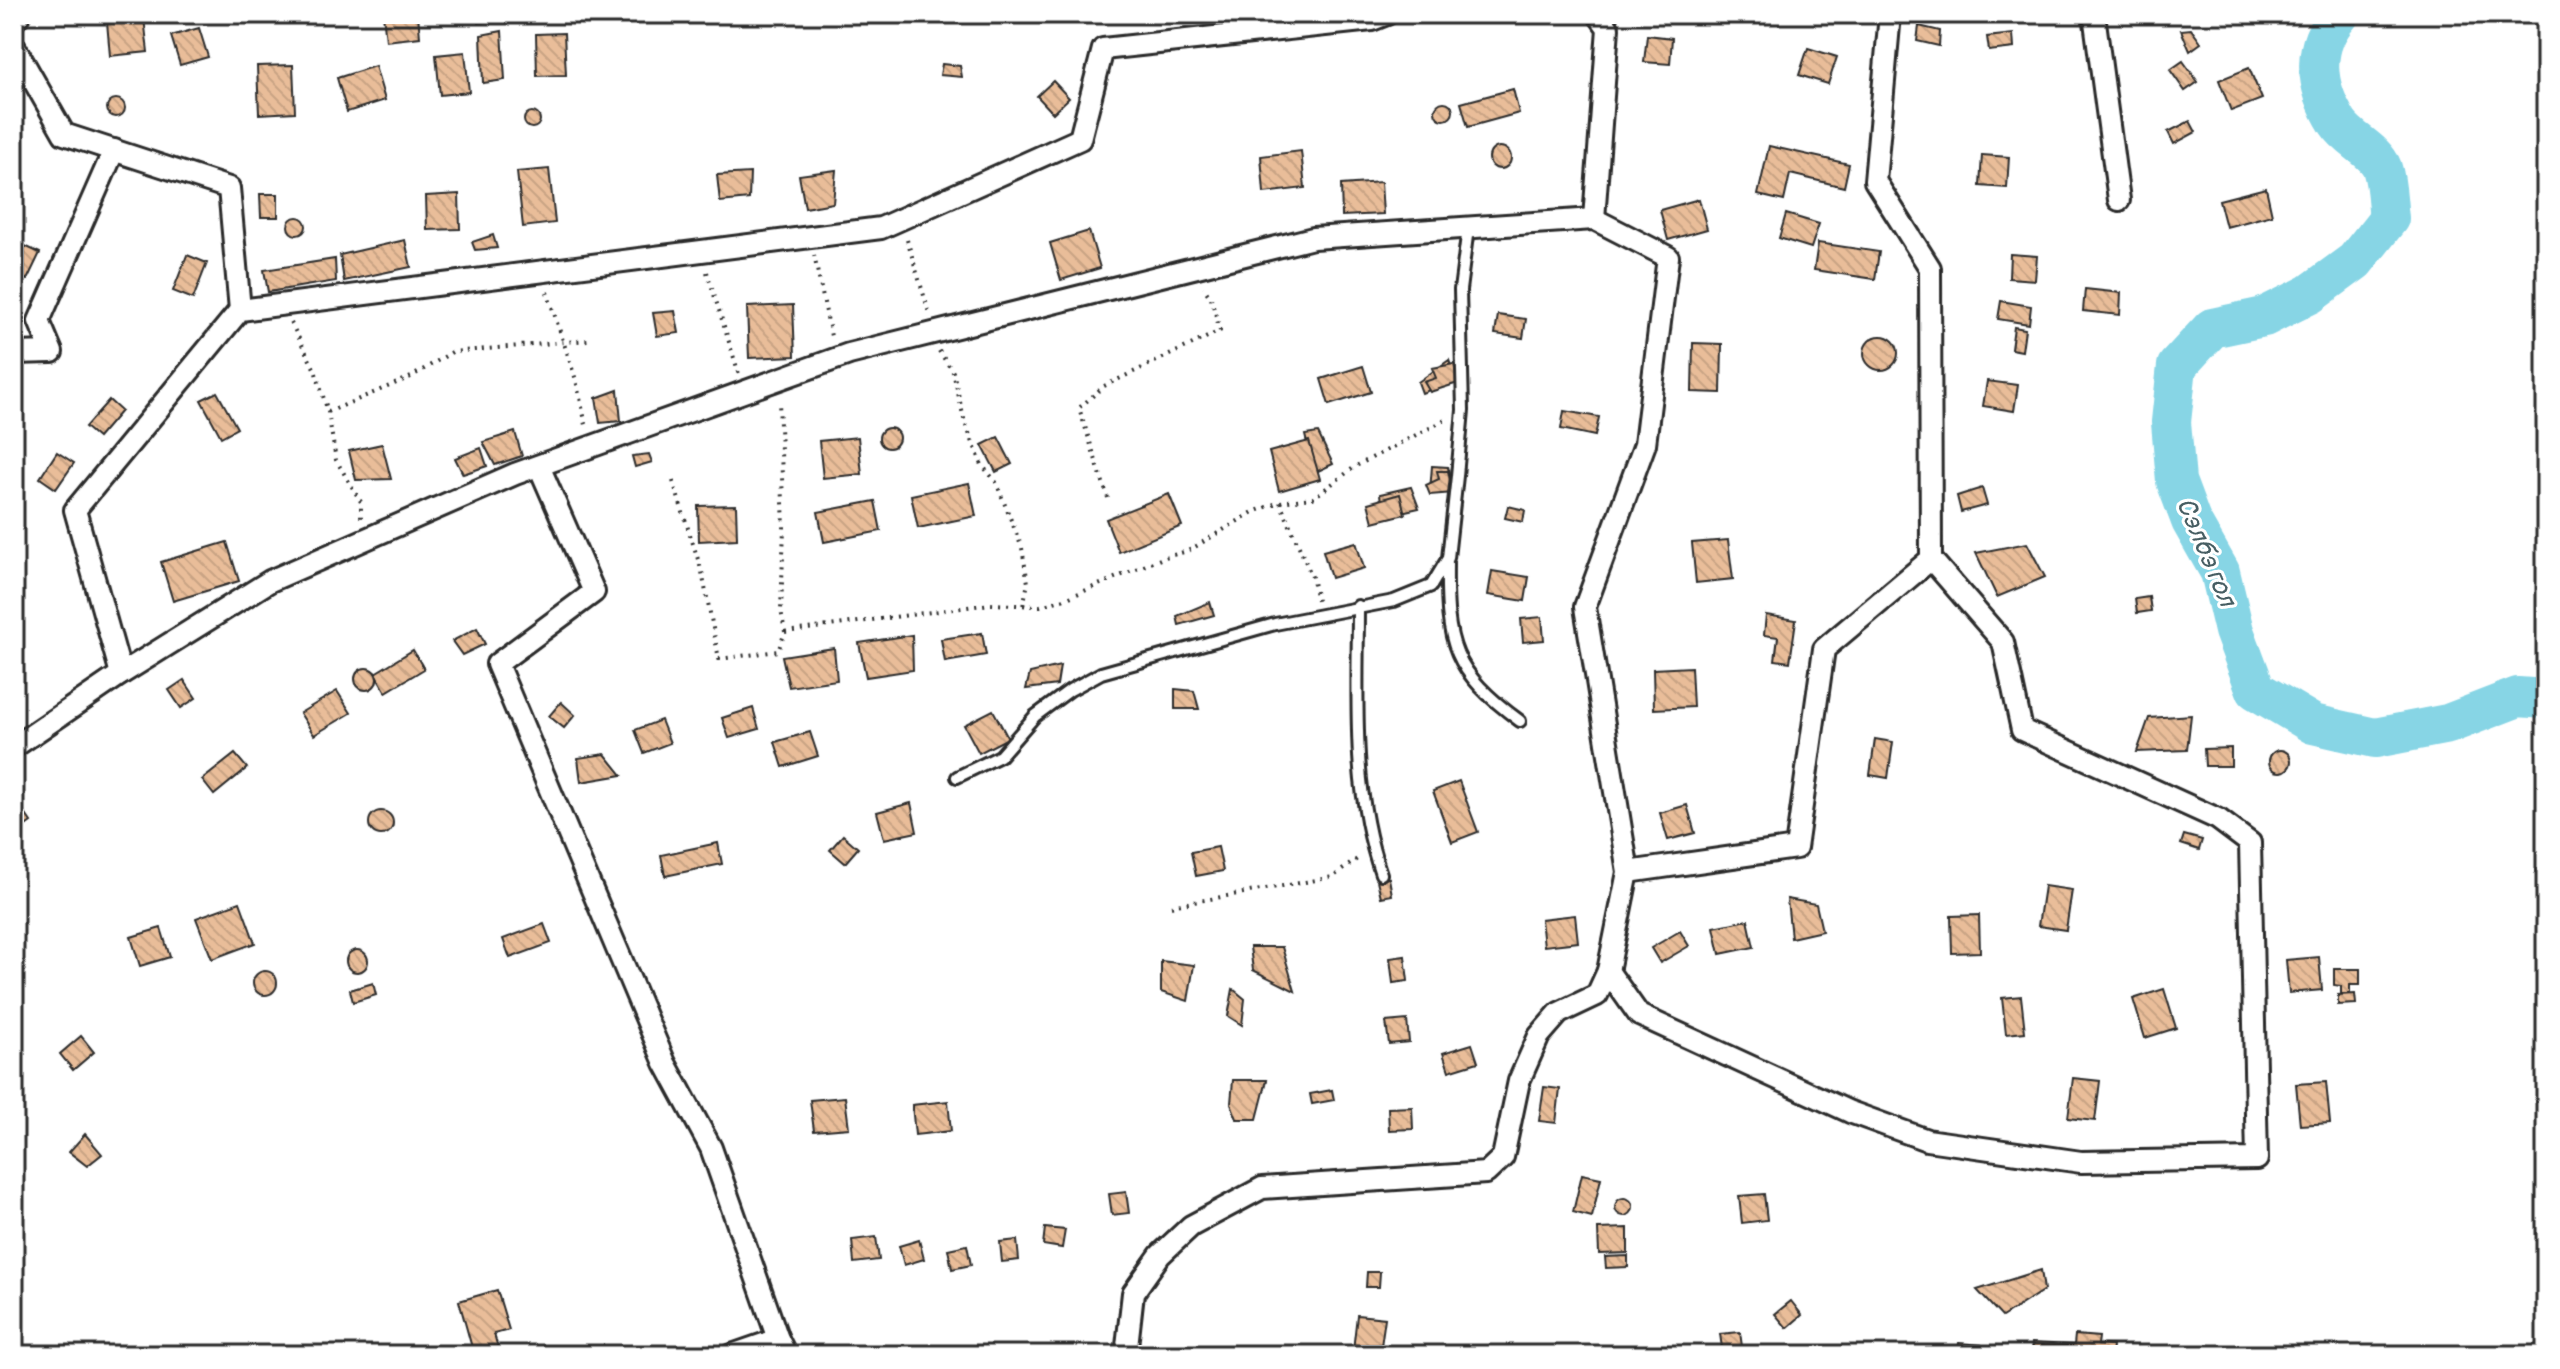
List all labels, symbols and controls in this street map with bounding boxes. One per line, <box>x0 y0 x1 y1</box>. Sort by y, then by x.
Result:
water label: Сэлбэ гол <box>2169 493 2244 613</box>

